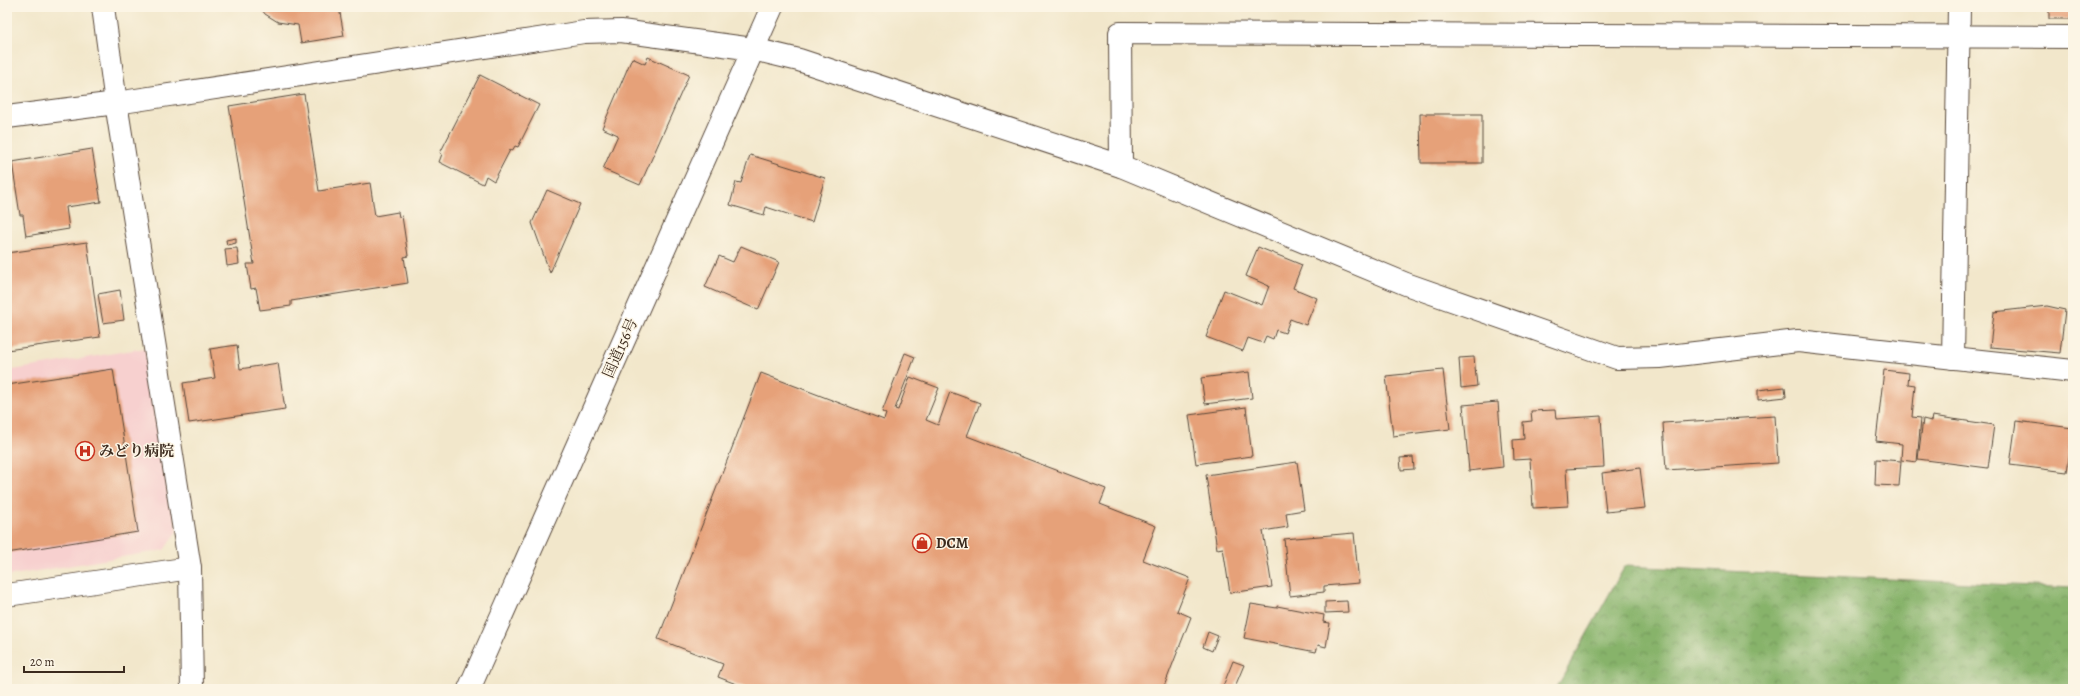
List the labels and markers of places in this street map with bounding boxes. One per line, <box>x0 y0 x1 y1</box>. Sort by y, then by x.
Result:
hospital icon: みどり病院 <box>74 440 96 462</box>
place label: みどり病院 <box>99 441 174 461</box>
shop icon: DCM <box>911 532 933 554</box>
place label: DCM <box>936 533 969 553</box>

